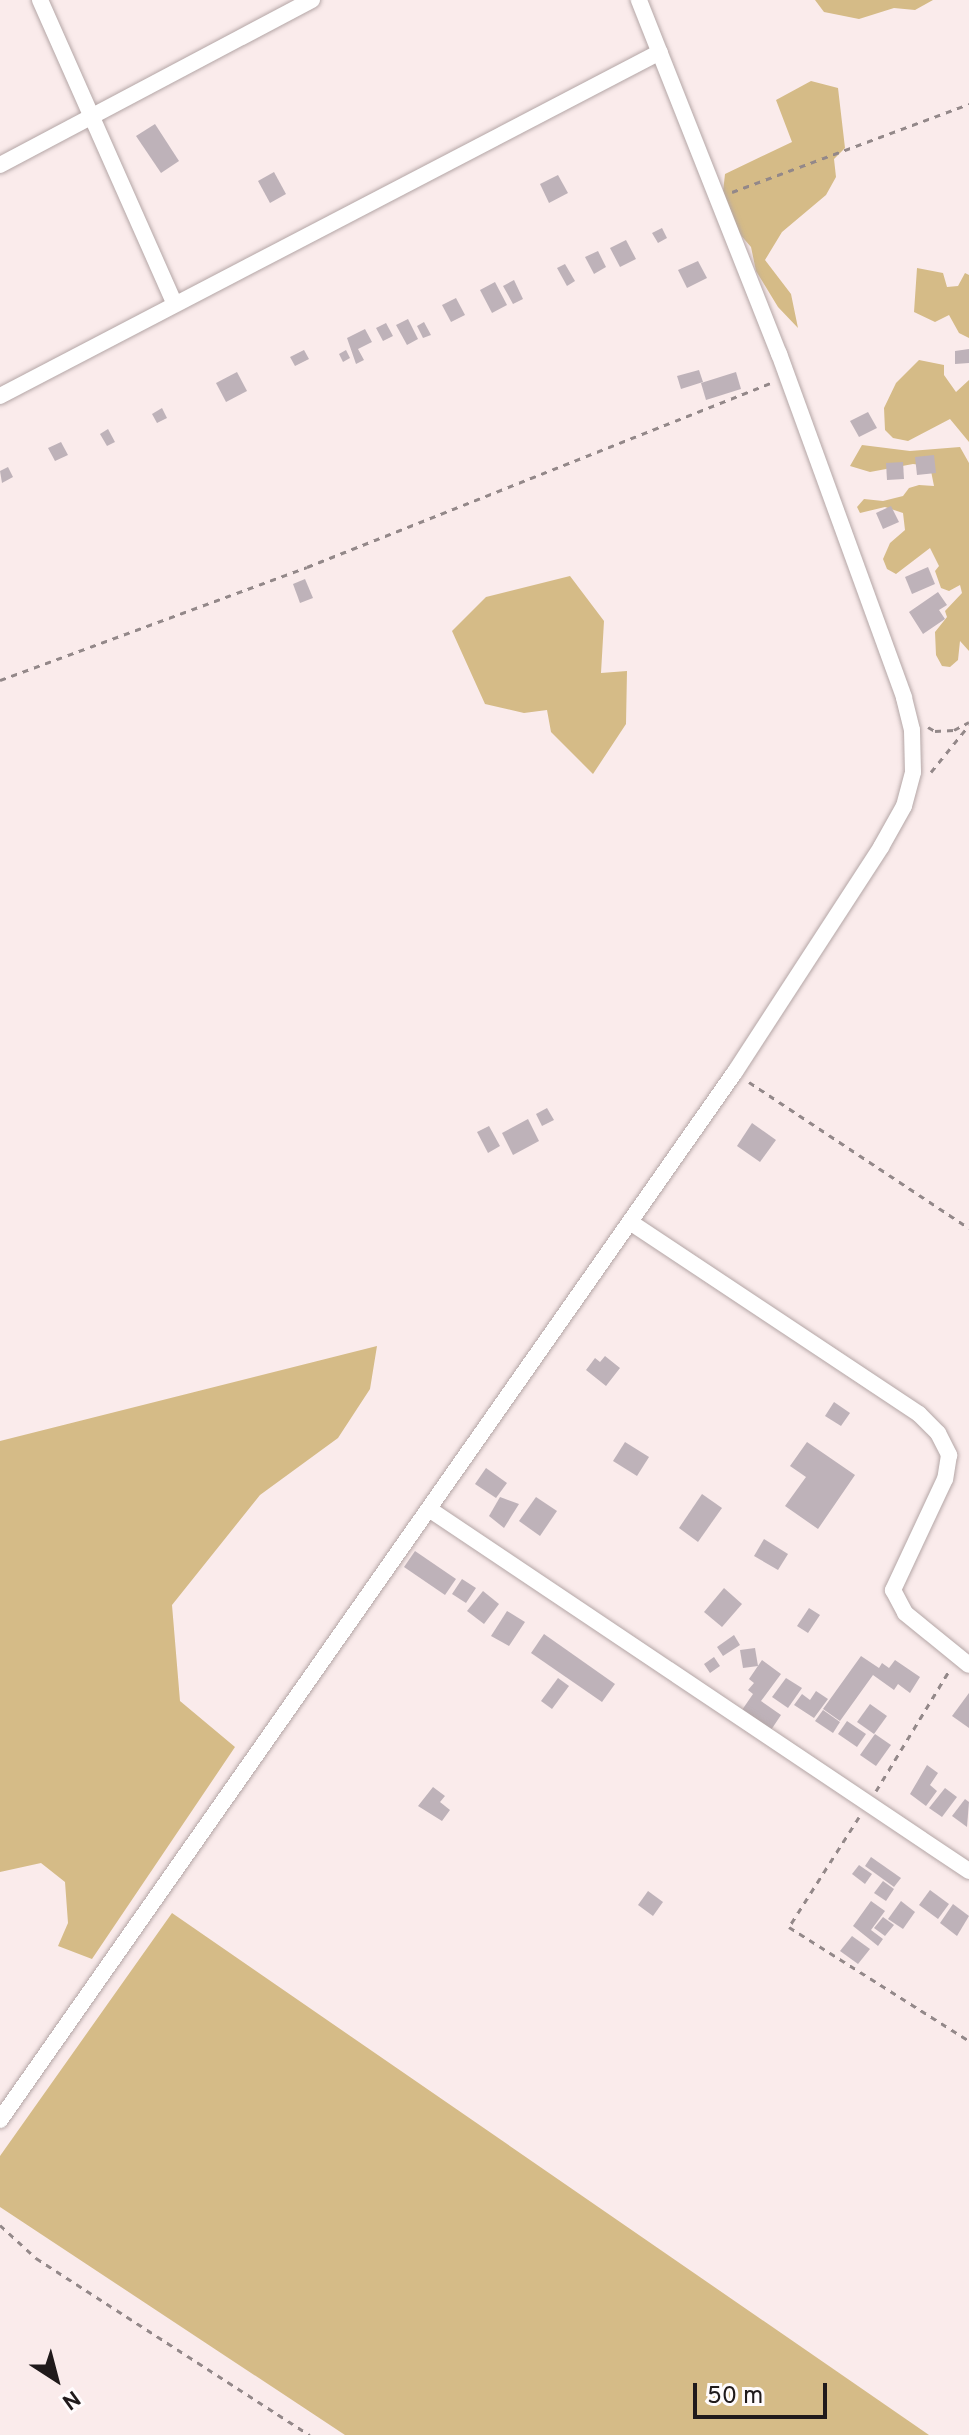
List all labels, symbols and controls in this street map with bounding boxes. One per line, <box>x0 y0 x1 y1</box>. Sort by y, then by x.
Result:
north arrow <box>16 2339 96 2419</box>
scale bar <box>697 2367 831 2417</box>
text: 50 m <box>707 2382 763 2412</box>
text: N <box>56 2383 85 2414</box>

